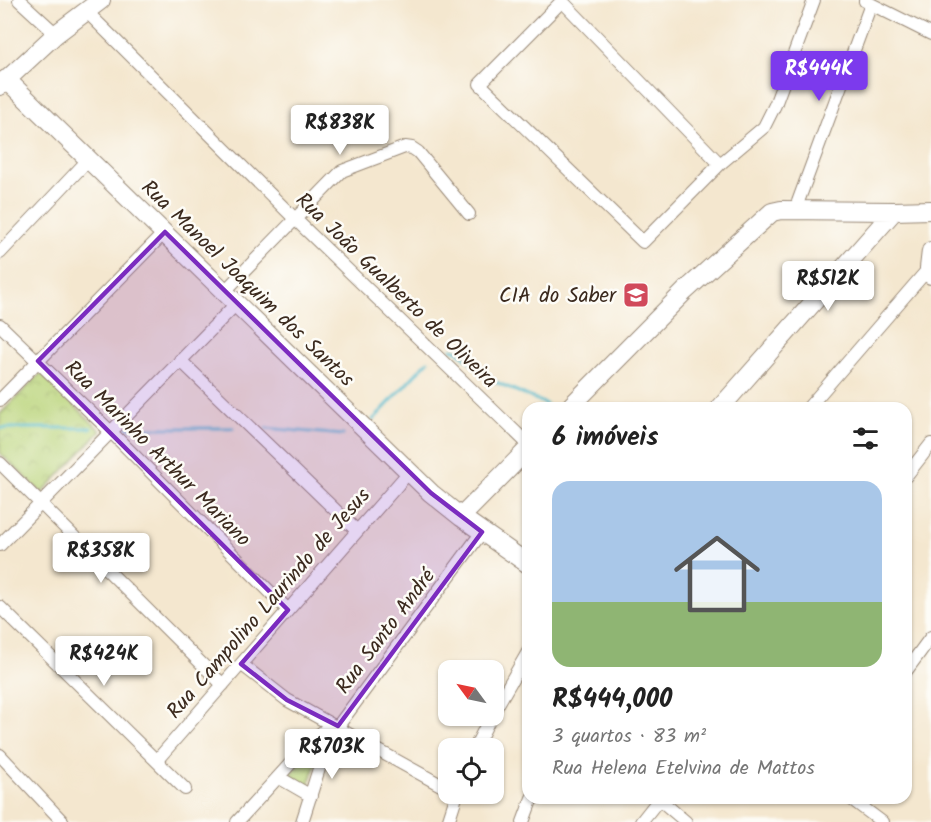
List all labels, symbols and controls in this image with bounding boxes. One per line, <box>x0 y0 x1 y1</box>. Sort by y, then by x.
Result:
pin: R$444K <box>770 51 868 102</box>
text: R$444K <box>785 54 853 86</box>
pin: R$838K <box>291 105 389 156</box>
text: R$838K <box>305 108 375 140</box>
street label: Rua Manoel Joaquim dos Santos <box>133 173 361 395</box>
street label: Rua João Gualberto de Oliveira <box>287 185 505 397</box>
pin: R$512K <box>779 261 877 312</box>
text: R$512K <box>796 264 860 296</box>
place label: CIA do Saber <box>499 280 617 313</box>
school or university icon: CIA do Saber <box>621 280 651 310</box>
street label: Rua Marinho Arthur Mariano <box>56 353 258 555</box>
text: 6 imóveis <box>552 417 658 459</box>
icon: filters <box>849 422 882 455</box>
street label: Rua Campolino Laurindo de Jesus <box>159 481 379 727</box>
icon: home <box>663 520 771 628</box>
pin: R$358K <box>52 533 150 584</box>
text: R$358K <box>67 536 135 568</box>
street label: Rua Santo André <box>328 562 445 702</box>
pin: R$424K <box>55 636 153 687</box>
text: R$424K <box>69 639 139 671</box>
north arrow <box>438 660 504 726</box>
map controls <box>438 660 504 804</box>
text: R$444,000 <box>552 679 672 721</box>
text: 3 quartos · 83 m² <box>552 721 706 753</box>
pin: R$703K <box>283 729 381 780</box>
text: R$703K <box>299 732 365 764</box>
button: locate <box>438 738 504 804</box>
text: Rua Helena Etelvina de Mattos <box>552 753 815 785</box>

